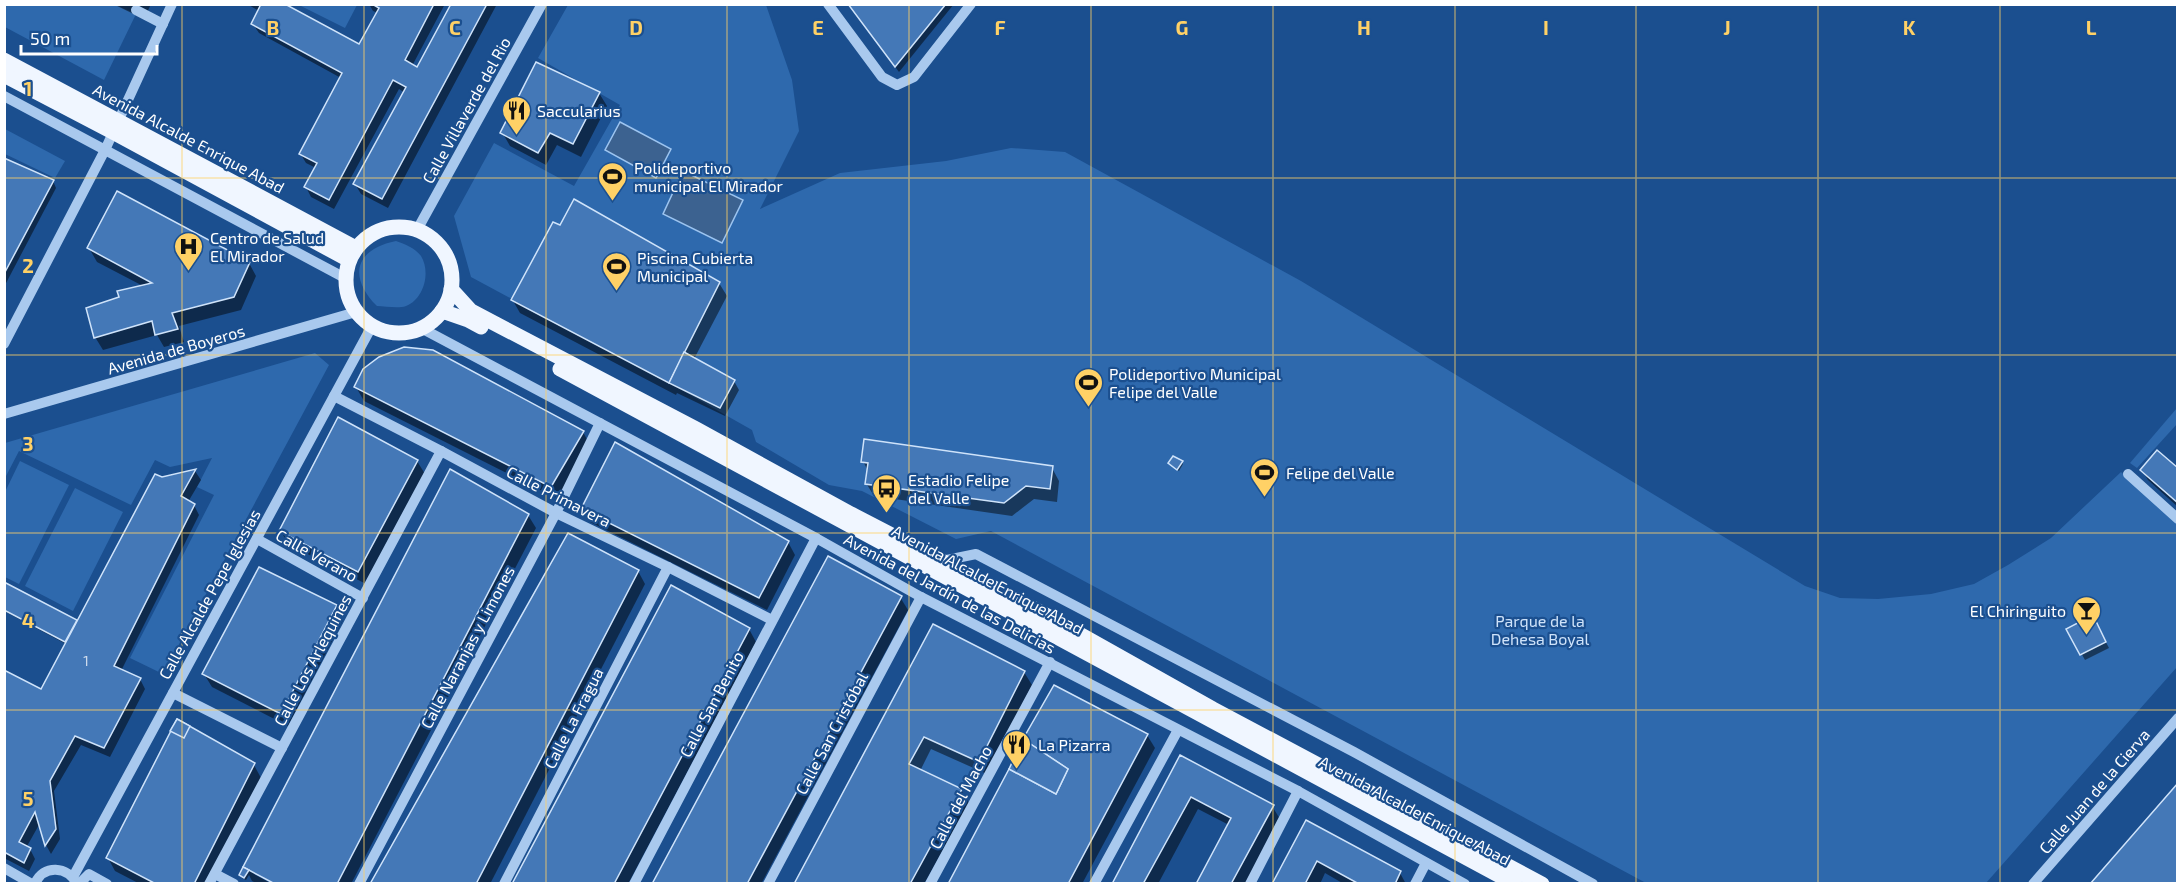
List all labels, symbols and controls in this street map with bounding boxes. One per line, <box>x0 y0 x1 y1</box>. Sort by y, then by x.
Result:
text: B <box>267 15 279 39</box>
text: C <box>449 15 461 39</box>
text: D <box>629 15 643 39</box>
text: E <box>812 15 824 39</box>
text: F <box>994 15 1006 39</box>
text: G <box>1176 15 1188 39</box>
text: H <box>1357 15 1371 39</box>
text: I <box>1543 15 1549 39</box>
text: J <box>1723 15 1731 39</box>
text: K <box>1903 15 1916 39</box>
text: L <box>2086 15 2097 39</box>
scale bar <box>21 18 158 56</box>
text: 50 m <box>30 27 70 49</box>
street label: Calle Villaverde del Rio <box>418 34 514 186</box>
text: 1 <box>24 76 32 100</box>
street label: Avenida Alcalde Enrique Abad <box>90 79 288 197</box>
restaurant icon: Saccularius <box>500 94 532 136</box>
place label: Saccularius <box>537 101 621 120</box>
place label: Polideportivo municipal El Mirador <box>634 158 784 195</box>
sports icon: Polideportivo municipal El Mirador <box>597 160 629 202</box>
place label: Centro de Salud El Mirador <box>210 228 324 265</box>
hospital icon: Centro de Salud El Mirador <box>173 230 205 272</box>
place label: Piscina Cubierta Municipal <box>637 248 753 285</box>
sports icon: Piscina Cubierta Municipal <box>600 250 632 292</box>
text: 2 <box>22 253 34 277</box>
street label: Avenida de Boyeros <box>105 320 247 378</box>
place label: Polideportivo Municipal Felipe del Valle <box>1109 364 1281 401</box>
sports icon: Polideportivo Municipal Felipe del Valle <box>1072 366 1104 408</box>
text: 3 <box>22 431 34 455</box>
sports icon: Felipe del Valle <box>1249 456 1281 498</box>
street label: Calle Primavera <box>504 462 614 530</box>
place label: Felipe del Valle <box>1286 463 1395 482</box>
place label: Estadio Felipe del Valle <box>908 470 1009 507</box>
bus stop icon: Estadio Felipe del Valle <box>871 472 903 514</box>
street label: Calle Alcalde Pepe Iglesias <box>154 506 264 682</box>
street label: Avenida Alcalde Enrique Abad <box>889 520 1087 638</box>
street label: Calle Verano <box>273 525 361 585</box>
street label: Avenida del Jardín de las Delicias <box>841 529 1059 657</box>
street label: Calle Naranjas y Limones <box>416 563 519 732</box>
street label: Calle Los Arlequines <box>269 591 355 729</box>
bar icon: El Chiringuito <box>2071 594 2103 636</box>
place label: El Chiringuito <box>1970 601 2066 620</box>
text: 4 <box>22 608 35 632</box>
park label: Parque de la Dehesa Boyal <box>1491 611 1589 648</box>
street label: Calle San Benito <box>675 648 747 760</box>
house number: 1 <box>83 652 89 669</box>
street label: Calle La Fragua <box>539 664 607 772</box>
street label: Calle San Cristóbal <box>791 668 871 797</box>
street label: Calle Juan de la Cierva <box>2035 725 2153 857</box>
restaurant icon: La Pizarra <box>1001 728 1033 770</box>
place label: La Pizarra <box>1038 735 1111 754</box>
street label: Calle del Macho <box>925 742 995 852</box>
street label: Avenida Alcalde Enrique Abad <box>1316 751 1514 869</box>
text: 5 <box>22 786 34 810</box>

